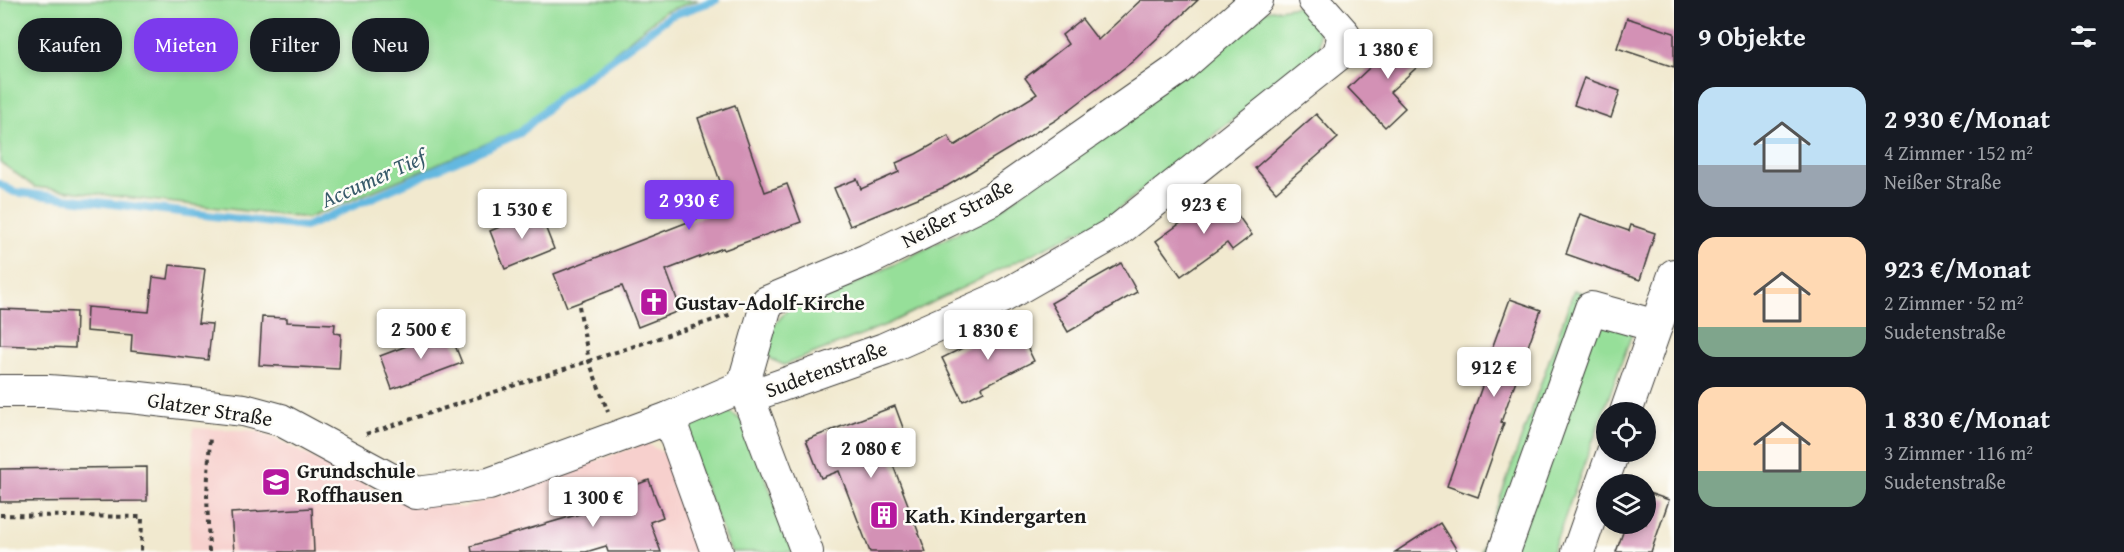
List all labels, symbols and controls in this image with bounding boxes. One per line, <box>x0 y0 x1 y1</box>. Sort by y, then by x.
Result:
text: 9 Objekte <box>1698 17 1806 56</box>
chip: Kaufen <box>18 18 122 72</box>
chip: Mieten <box>134 18 238 72</box>
chip: Filter <box>250 18 340 72</box>
chip: Neu <box>352 18 429 72</box>
icon: filters <box>2067 20 2100 53</box>
pin: 1 380 € <box>1333 29 1443 80</box>
text: 1 380 € <box>1358 34 1418 63</box>
text: 2 930 €/Monat <box>1884 99 2050 138</box>
icon: home <box>1746 111 1818 183</box>
text: 4 Zimmer · 152 m² <box>1884 138 2033 167</box>
water label: Accumer Tief <box>315 139 435 216</box>
text: Neißer Straße <box>1884 167 2001 196</box>
street label: Neißer Straße <box>895 170 1019 256</box>
pin: 2 930 € <box>634 180 744 231</box>
pin: 923 € <box>1162 184 1246 235</box>
text: 2 930 € <box>659 185 719 214</box>
pin: 1 530 € <box>467 189 577 240</box>
text: 923 € <box>1181 189 1227 218</box>
text: 1 530 € <box>492 194 552 223</box>
text: 923 €/Monat <box>1884 249 2031 288</box>
icon: home <box>1746 261 1818 333</box>
church icon: Gustav-Adolf-Kirche <box>638 286 670 318</box>
place label: Gustav-Adolf-Kirche <box>675 287 865 318</box>
text: 2 Zimmer · 52 m² <box>1884 288 2023 317</box>
pin: 2 500 € <box>366 309 476 360</box>
pin: 1 830 € <box>933 310 1043 361</box>
text: 2 500 € <box>391 314 451 343</box>
text: 1 830 € <box>958 315 1018 344</box>
text: Sudetenstraße <box>1884 317 2006 346</box>
street label: Sudetenstraße <box>761 332 892 405</box>
pin: 912 € <box>1452 347 1536 398</box>
text: 912 € <box>1471 352 1517 381</box>
street label: Glatzer Straße <box>145 384 275 434</box>
text: 1 830 €/Monat <box>1884 399 2050 438</box>
map controls <box>1596 402 1656 534</box>
button: locate <box>1596 402 1656 462</box>
icon: home <box>1746 411 1818 483</box>
pin: 2 080 € <box>816 428 926 479</box>
text: 2 080 € <box>841 433 901 462</box>
text: 3 Zimmer · 116 m² <box>1884 438 2033 467</box>
place label: Grundschule Roffhausen <box>297 455 416 510</box>
school or university icon: Grundschule Roffhausen <box>260 466 292 498</box>
text: Sudetenstraße <box>1884 467 2006 496</box>
button: layers <box>1596 474 1656 534</box>
pin: 1 300 € <box>538 477 648 528</box>
text: 1 300 € <box>563 482 623 511</box>
building icon: Kath. Kindergarten <box>868 499 900 531</box>
place label: Kath. Kindergarten <box>905 500 1087 531</box>

